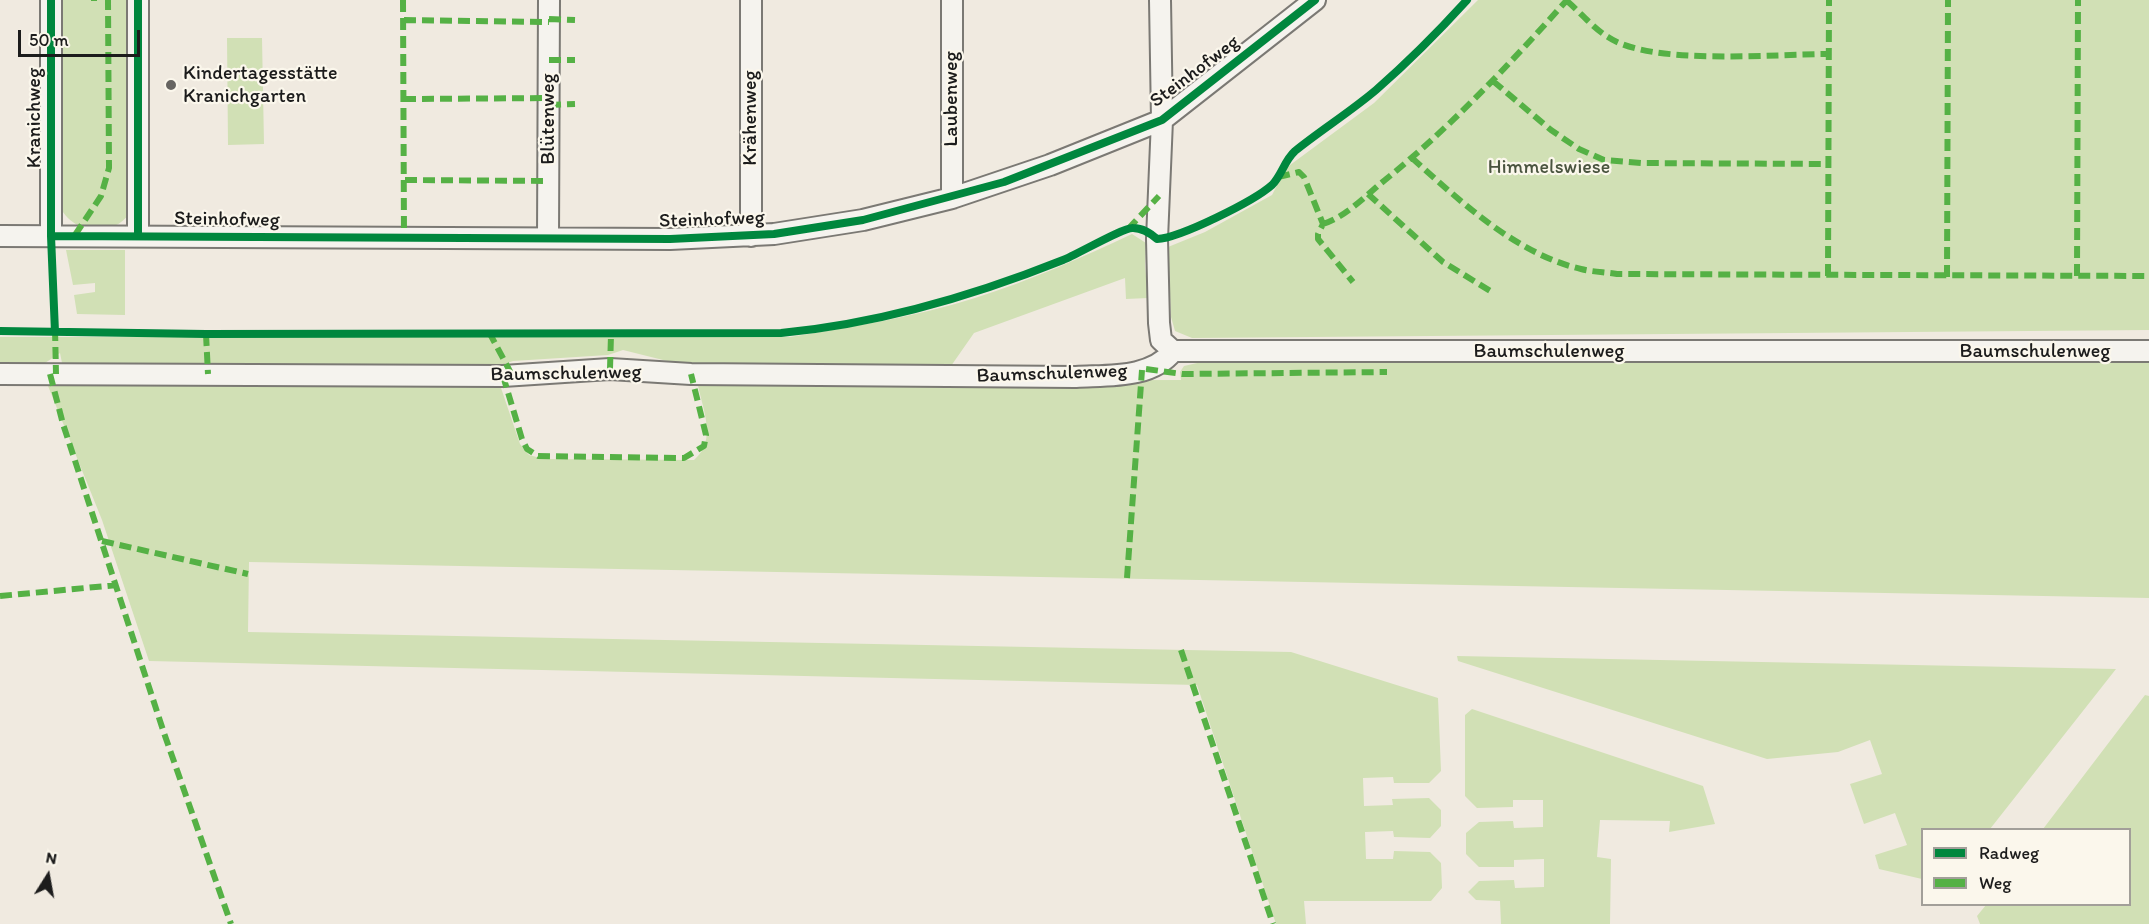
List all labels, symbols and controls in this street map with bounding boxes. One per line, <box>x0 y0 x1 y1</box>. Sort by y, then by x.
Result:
scale bar <box>21 18 142 56</box>
text: 50 m <box>29 29 69 51</box>
street label: Steinhofweg <box>1145 31 1245 113</box>
street label: Laubenweg <box>940 51 964 147</box>
place label: Kindertagesstätte Kranichgarten <box>183 62 337 109</box>
street label: Kranichweg <box>23 68 47 168</box>
street label: Krähenweg <box>739 70 763 166</box>
street label: Blütenweg <box>537 73 561 165</box>
marker: Kindertagesstätte Kranichgarten <box>164 78 178 92</box>
park label: Himmelswiese <box>1488 156 1610 180</box>
street label: Steinhofweg <box>659 206 765 234</box>
street label: Steinhofweg <box>174 207 280 233</box>
street label: Baumschulenweg <box>1473 340 1625 364</box>
street label: Baumschulenweg <box>1959 340 2111 364</box>
street label: Baumschulenweg <box>976 359 1128 389</box>
street label: Baumschulenweg <box>490 361 642 387</box>
legend <box>1921 828 2131 906</box>
text: Radweg <box>1979 842 2039 864</box>
north arrow <box>18 846 78 906</box>
text: N <box>44 847 59 868</box>
text: Weg <box>1979 872 2012 894</box>

